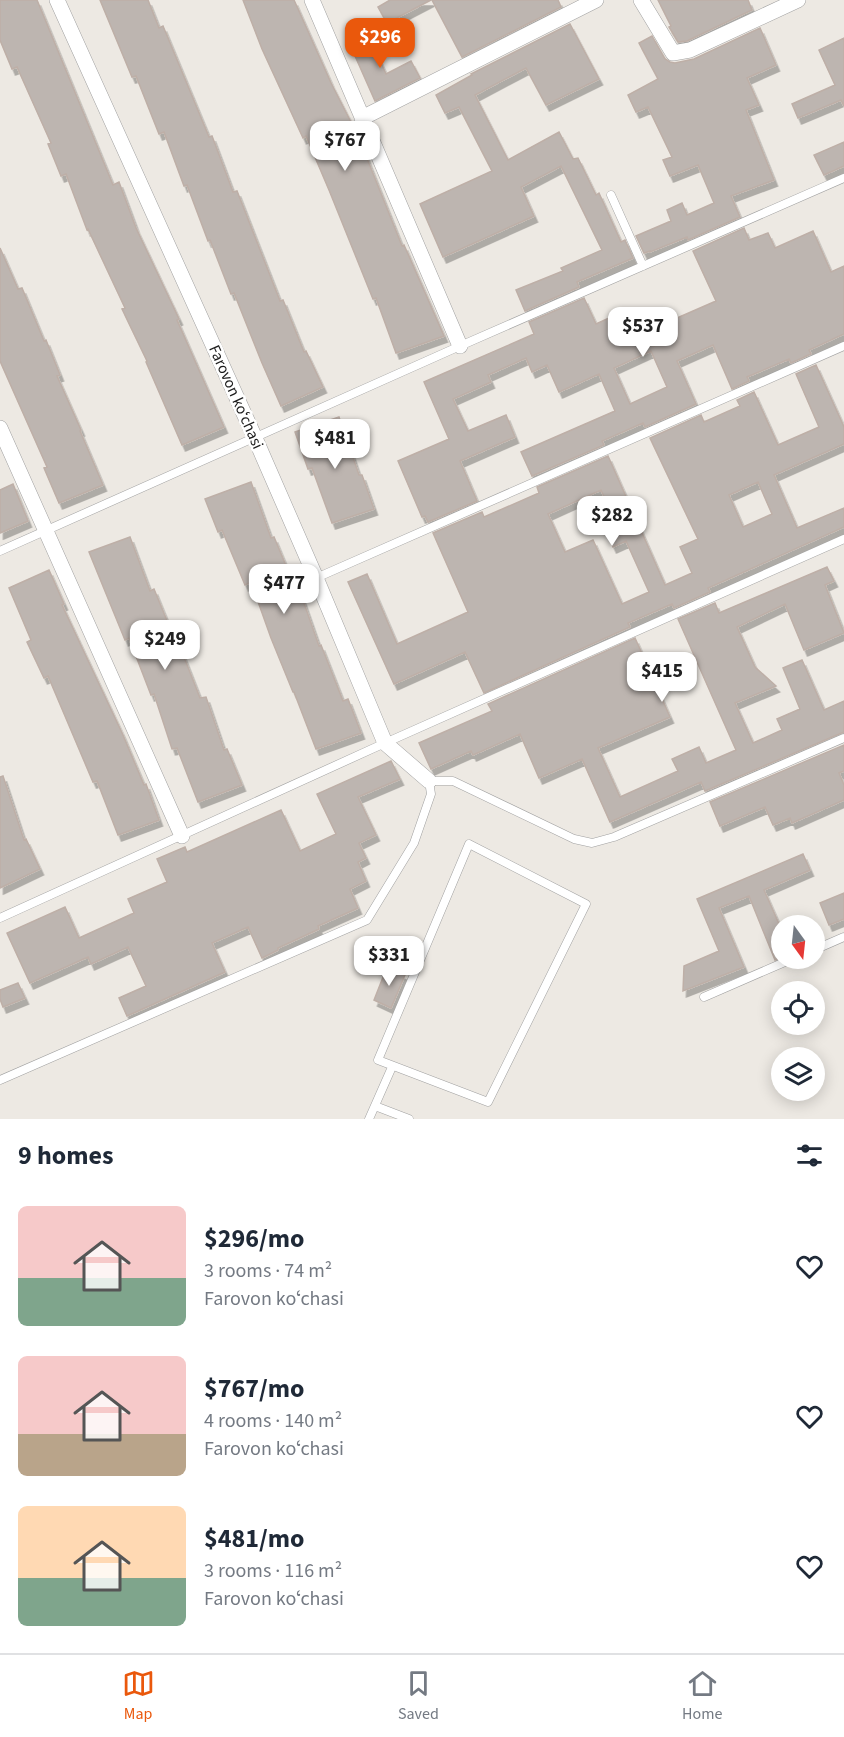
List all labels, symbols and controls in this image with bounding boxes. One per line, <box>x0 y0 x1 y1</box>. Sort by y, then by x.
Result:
pin: $296 <box>344 18 416 69</box>
text: $296 <box>359 23 401 51</box>
pin: $767 <box>309 121 381 172</box>
text: $767 <box>324 126 366 154</box>
pin: $537 <box>607 307 679 358</box>
text: $537 <box>622 312 664 340</box>
street label: Farovon koʻchasi <box>203 341 269 453</box>
pin: $481 <box>299 419 371 470</box>
text: $481 <box>314 424 356 452</box>
pin: $282 <box>576 496 648 547</box>
text: $282 <box>591 501 633 529</box>
pin: $477 <box>248 564 320 615</box>
text: $477 <box>263 569 305 597</box>
pin: $249 <box>129 620 201 671</box>
text: $249 <box>144 625 186 653</box>
pin: $415 <box>626 652 698 703</box>
text: $415 <box>641 657 683 685</box>
north arrow <box>771 915 825 969</box>
map controls <box>771 915 825 1101</box>
pin: $331 <box>353 936 425 987</box>
text: $331 <box>368 941 410 969</box>
button: locate <box>771 981 825 1035</box>
button: layers <box>771 1047 825 1101</box>
text: 9 homes <box>18 1137 113 1174</box>
icon: filters <box>793 1139 826 1172</box>
text: $296/mo <box>204 1220 304 1257</box>
icon: home <box>66 1230 138 1302</box>
icon: heart <box>793 1250 826 1283</box>
text: 3 rooms · 74 m² <box>204 1257 332 1285</box>
text: Farovon koʻchasi <box>204 1285 344 1313</box>
text: $767/mo <box>204 1370 304 1407</box>
icon: home <box>66 1380 138 1452</box>
icon: heart <box>793 1400 826 1433</box>
text: 4 rooms · 140 m² <box>204 1407 342 1435</box>
text: Farovon koʻchasi <box>204 1435 344 1463</box>
text: $481/mo <box>204 1520 304 1557</box>
icon: home <box>66 1530 138 1602</box>
icon: heart <box>793 1550 826 1583</box>
text: 3 rooms · 116 m² <box>204 1557 342 1585</box>
text: Farovon koʻchasi <box>204 1585 344 1613</box>
tab: Map <box>122 1667 155 1725</box>
tab: Saved <box>398 1667 439 1725</box>
tab: Home <box>682 1667 722 1725</box>

